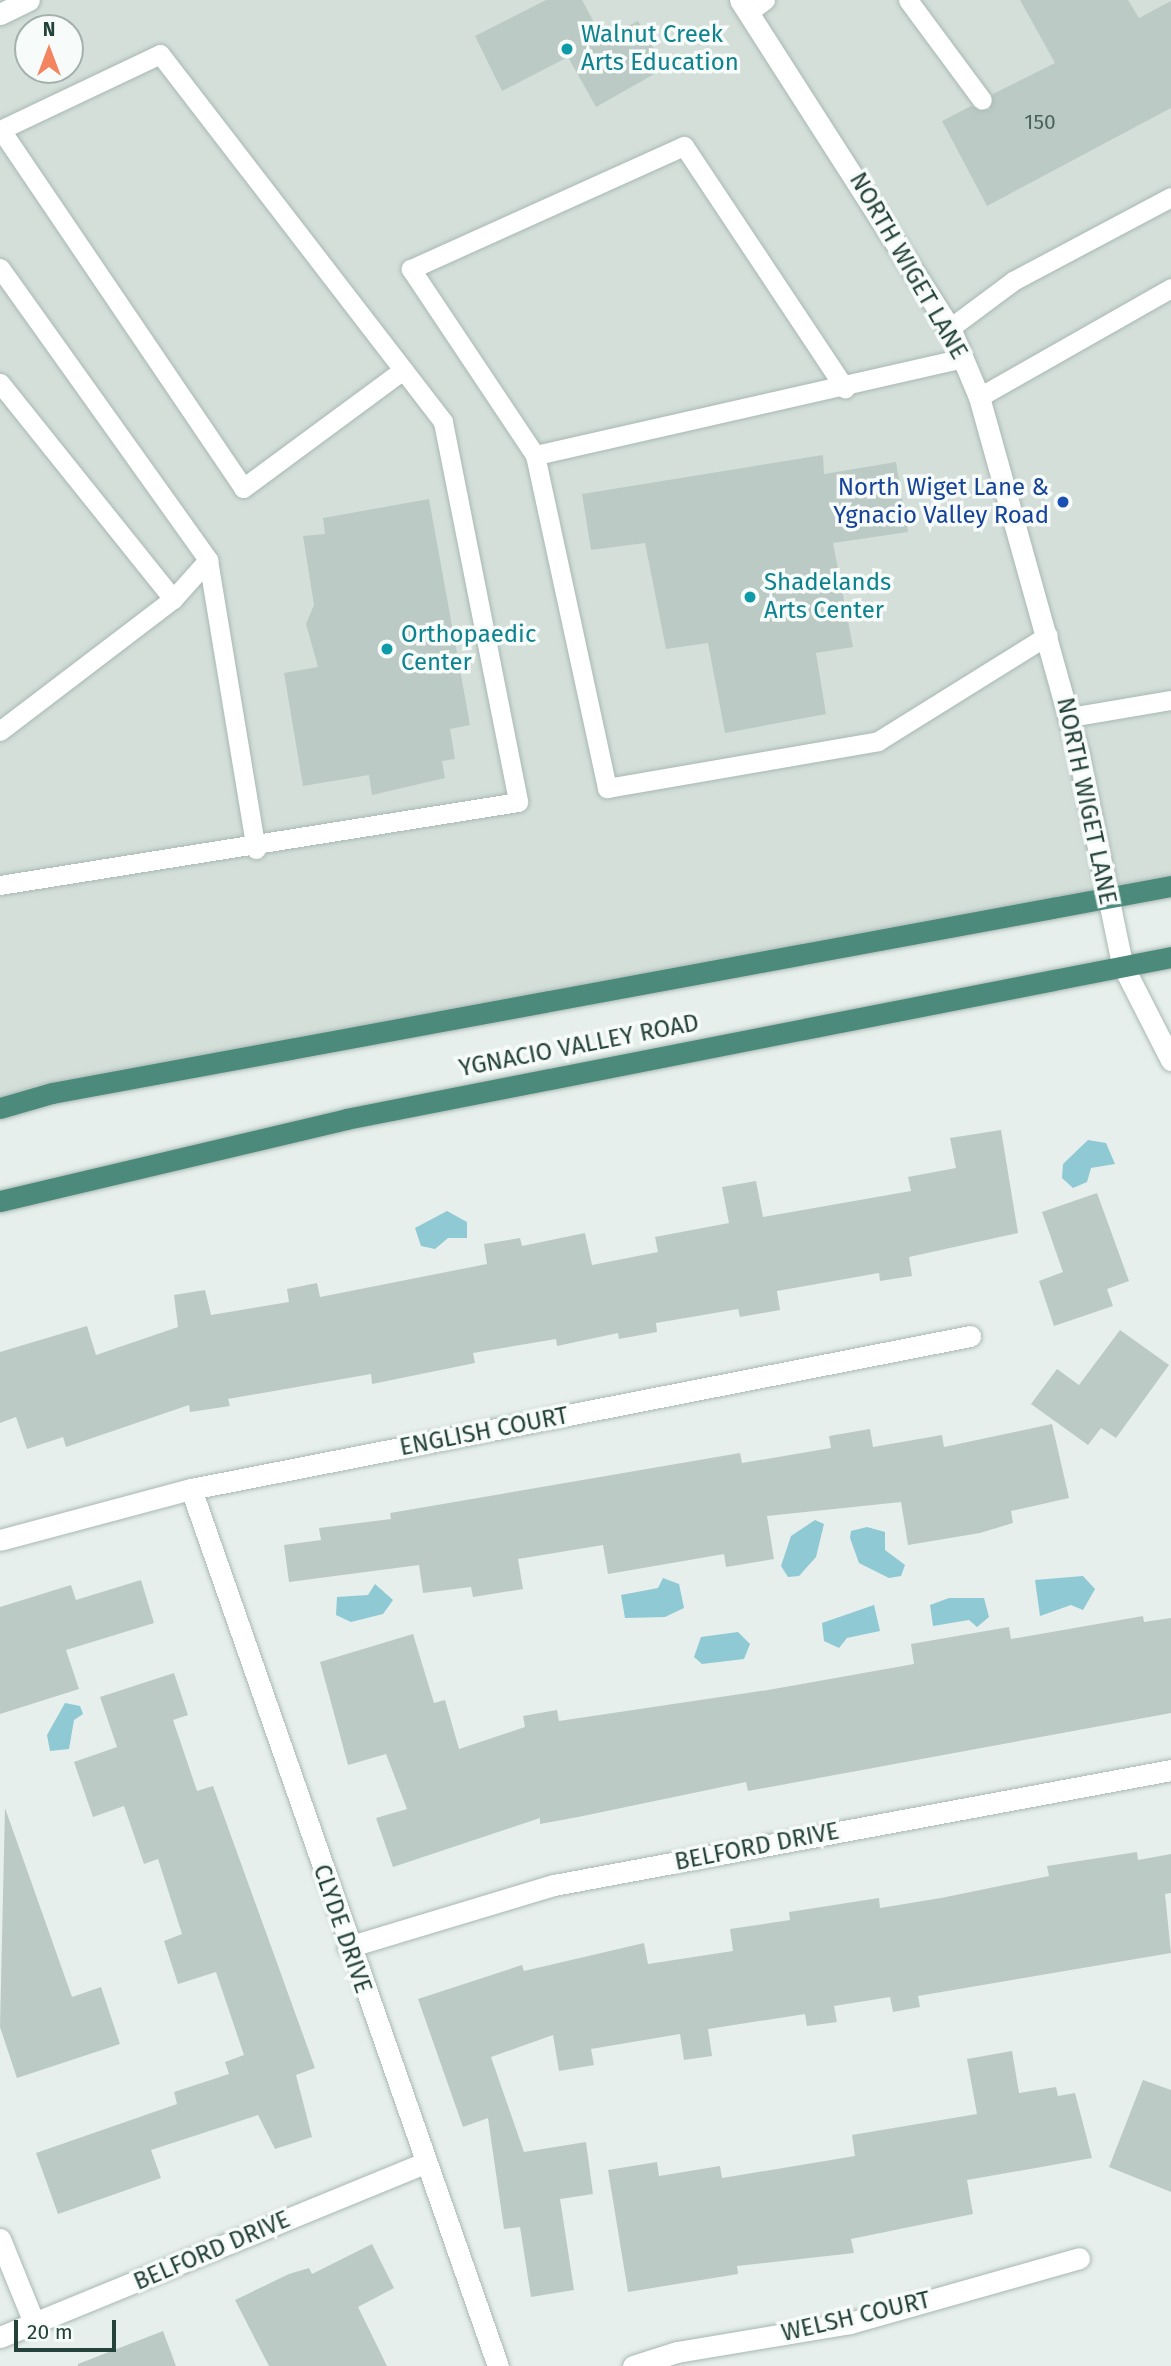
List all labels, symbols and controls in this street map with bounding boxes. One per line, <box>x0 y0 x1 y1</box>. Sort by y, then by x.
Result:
north arrow <box>14 14 84 84</box>
text: N <box>43 18 55 41</box>
place label: Walnut Creek Arts Education <box>581 21 739 77</box>
marker: Walnut Creek Arts Education <box>559 41 575 57</box>
house number: 150 <box>1024 109 1056 135</box>
street label: NORTH WIGET LANE <box>843 168 973 364</box>
place label: North Wiget Lane & Ygnacio Valley Road <box>833 474 1049 530</box>
marker: North Wiget Lane & Ygnacio Valley Road <box>1055 494 1071 510</box>
place label: Shadelands Arts Center <box>764 569 891 625</box>
marker: Shadelands Arts Center <box>742 589 758 605</box>
place label: Orthopaedic Center <box>401 621 536 677</box>
marker: Orthopaedic Center <box>379 641 395 657</box>
street label: NORTH WIGET LANE <box>1050 695 1122 907</box>
street label: YGNACIO VALLEY ROAD <box>457 1009 701 1083</box>
street label: ENGLISH COURT <box>397 1402 571 1462</box>
street label: BELFORD DRIVE <box>672 1817 842 1877</box>
street label: CLYDE DRIVE <box>307 1861 377 1997</box>
street label: BELFORD DRIVE <box>130 2205 294 2297</box>
street label: WELSH COURT <box>779 2286 933 2348</box>
scale bar <box>18 2306 119 2350</box>
text: 20 m <box>27 2319 73 2345</box>

